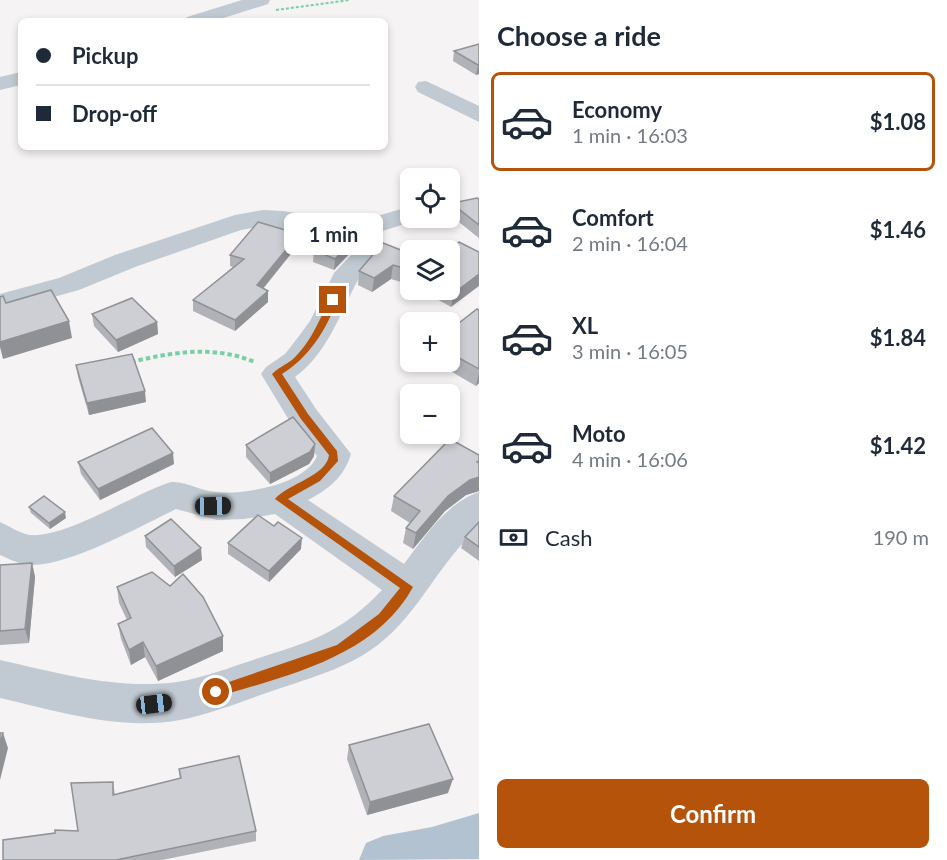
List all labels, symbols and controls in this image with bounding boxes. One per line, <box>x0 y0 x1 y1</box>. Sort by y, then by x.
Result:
text: Choose a ride <box>497 19 661 52</box>
text: Pickup <box>72 42 138 69</box>
icon: car <box>500 95 554 149</box>
text: Economy <box>572 96 662 123</box>
text: Drop-off <box>72 100 157 127</box>
text: $1.08 <box>870 108 926 135</box>
text: 1 min · 16:03 <box>572 123 688 147</box>
map controls <box>400 168 460 444</box>
button: locate <box>400 168 460 228</box>
icon: car <box>500 203 554 257</box>
text: Comfort <box>572 204 654 231</box>
callout: 1 min <box>284 213 382 255</box>
text: $1.46 <box>870 216 926 243</box>
text: 1 min <box>309 222 358 246</box>
text: 2 min · 16:04 <box>572 231 688 255</box>
button: layers <box>400 240 460 300</box>
route end <box>319 286 346 313</box>
icon: car <box>500 311 554 365</box>
button: + <box>400 312 460 372</box>
text: XL <box>572 312 598 339</box>
text: $1.84 <box>870 324 926 351</box>
text: 3 min · 16:05 <box>572 339 688 363</box>
button: − <box>400 384 460 444</box>
icon: car <box>500 419 554 473</box>
text: Moto <box>572 420 626 447</box>
text: $1.42 <box>870 432 926 459</box>
text: 4 min · 16:06 <box>572 447 688 471</box>
car <box>195 497 231 515</box>
icon: cash <box>497 521 530 554</box>
text: Cash <box>545 524 592 551</box>
text: 190 m <box>873 525 929 549</box>
route start <box>202 678 229 705</box>
car <box>135 693 173 715</box>
button: Confirm <box>497 779 929 848</box>

